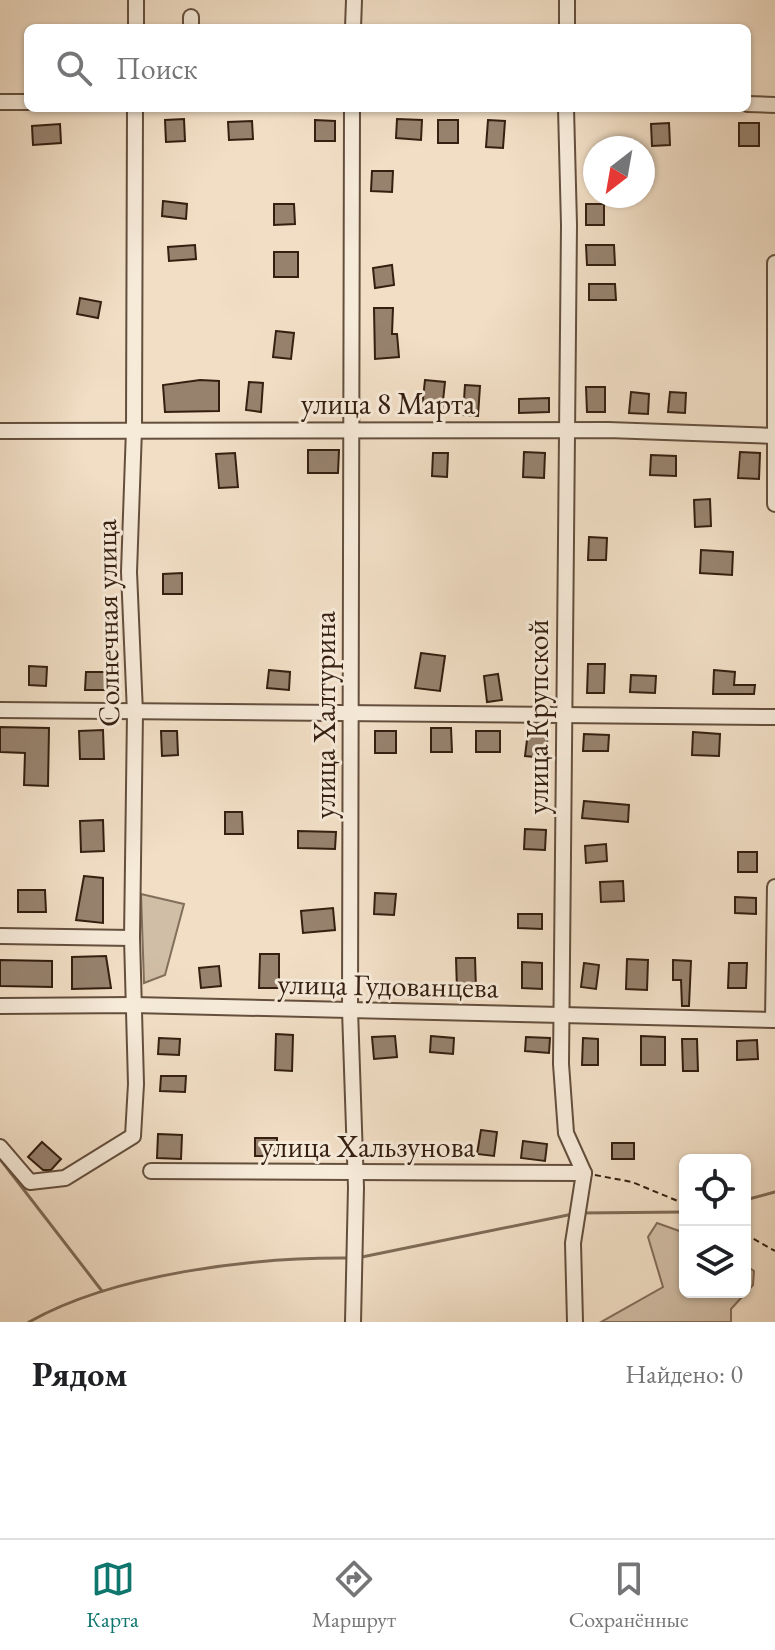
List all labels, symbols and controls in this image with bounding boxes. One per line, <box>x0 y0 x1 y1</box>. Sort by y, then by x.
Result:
search box <box>24 24 751 112</box>
icon: search <box>52 46 96 90</box>
text: Поиск <box>116 49 198 88</box>
north arrow <box>583 136 655 208</box>
street label: улица 8 Марта <box>301 384 475 423</box>
street label: Солнечная улица <box>86 519 128 727</box>
street label: улица Халтурина <box>305 611 344 819</box>
street label: улица Крупской <box>518 619 557 815</box>
street label: улица Гудованцева <box>277 964 499 1006</box>
street label: улица Хальзунова <box>261 1127 475 1166</box>
map controls <box>679 1154 751 1298</box>
button: locate <box>679 1154 751 1226</box>
button: layers <box>679 1226 751 1298</box>
text: Рядом <box>32 1352 127 1396</box>
text: Найдено: 0 <box>625 1357 743 1391</box>
tab: Карта <box>86 1557 139 1634</box>
tab: Маршрут <box>312 1557 396 1634</box>
tab: Сохранённые <box>569 1557 689 1634</box>

